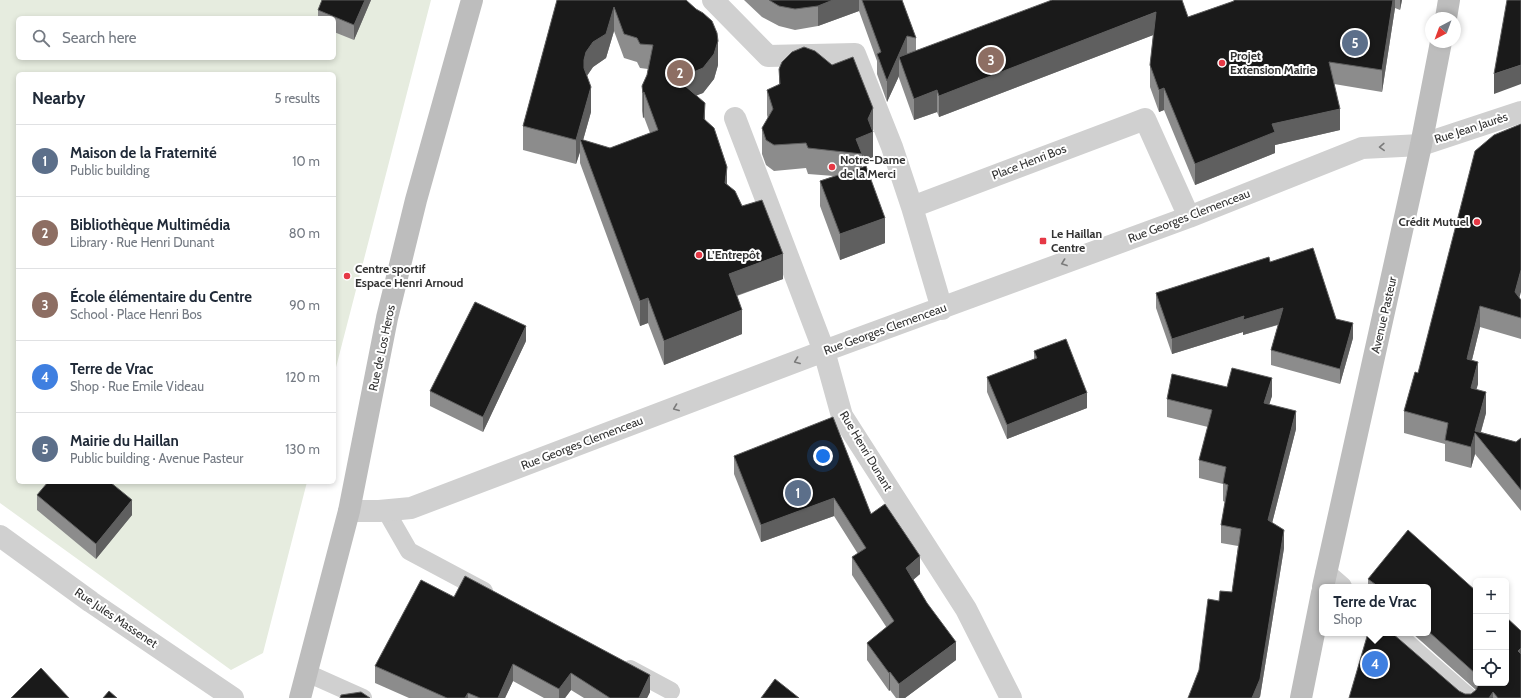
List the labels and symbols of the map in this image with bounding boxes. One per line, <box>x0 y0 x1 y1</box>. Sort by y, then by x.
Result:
north arrow <box>1425 12 1461 48</box>
pin: 5 <box>1342 28 1368 58</box>
pin: 3 <box>978 45 1004 75</box>
place label: Projet Extension Mairie <box>1230 48 1316 77</box>
pin: 2 <box>667 58 693 88</box>
marker: Projet Extension Mairie <box>1217 58 1227 68</box>
street label: Rue Jean Jaurès <box>1432 109 1509 146</box>
street label: Place Henri Bos <box>989 140 1068 183</box>
one-way arrow <box>1379 143 1385 151</box>
place label: Notre-Dame de la Merci <box>840 152 905 181</box>
marker: Notre-Dame de la Merci <box>827 162 837 172</box>
street label: Rue Georges Clemenceau <box>1126 185 1252 246</box>
place label: Crédit Mutuel <box>1399 214 1469 229</box>
marker: Crédit Mutuel <box>1472 217 1482 227</box>
place label: Le Haillan Centre <box>1051 226 1102 255</box>
marker: Le Haillan Centre <box>1038 236 1048 246</box>
place label: L’Entrepôt <box>707 247 760 262</box>
marker: L’Entrepôt <box>694 250 704 260</box>
one-way arrow <box>1061 259 1068 267</box>
place label: Centre sportif Espace Henri Arnoud <box>355 261 464 290</box>
marker: Centre sportif Espace Henri Arnoud <box>342 271 352 281</box>
street label: Avenue Pasteur <box>1367 275 1400 355</box>
street label: Rue Georges Clemenceau <box>821 299 948 358</box>
street label: Rue de Los Heros <box>365 303 398 392</box>
one-way arrow <box>794 357 801 365</box>
one-way arrow <box>673 403 680 411</box>
street label: Rue Henri Dunant <box>837 408 896 493</box>
street label: Rue Georges Clemenceau <box>519 412 645 473</box>
your location <box>813 446 833 466</box>
pin: 1 <box>785 478 811 508</box>
street label: Rue Jules Massenet <box>72 584 160 651</box>
pin: 4 <box>1362 649 1388 679</box>

